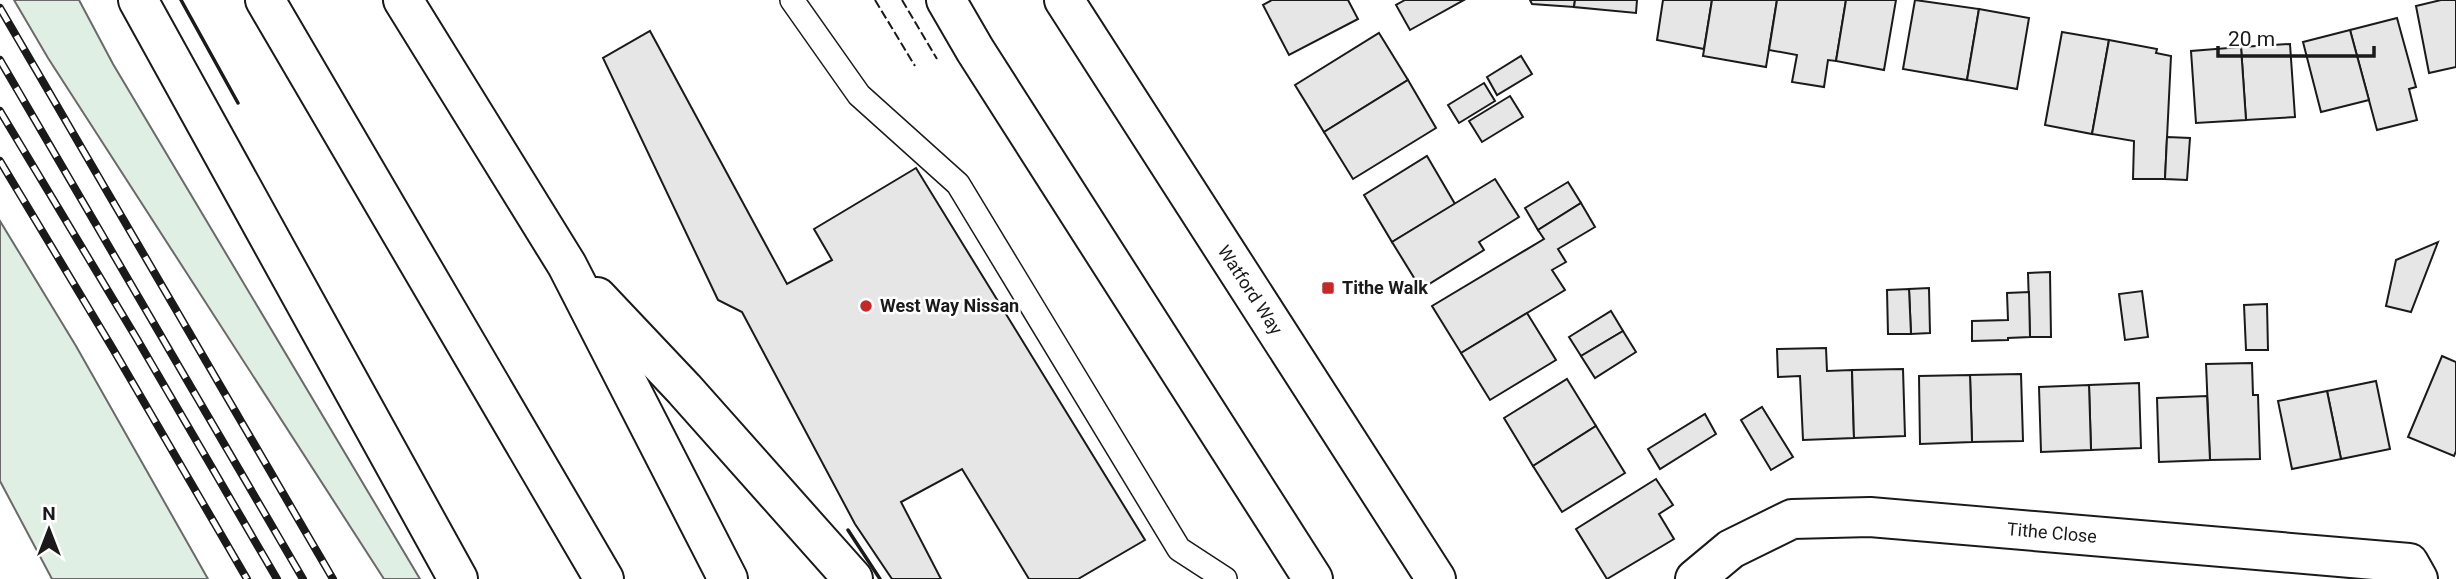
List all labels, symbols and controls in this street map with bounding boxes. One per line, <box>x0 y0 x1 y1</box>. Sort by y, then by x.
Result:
scale bar <box>2218 14 2374 58</box>
text: 20 m <box>2228 27 2275 51</box>
street label: Watford Way <box>1214 241 1287 339</box>
place label: Tithe Walk <box>1342 277 1428 298</box>
marker: Tithe Walk <box>1320 280 1336 296</box>
place label: West Way Nissan <box>880 295 1019 316</box>
marker: West Way Nissan <box>858 298 874 314</box>
north arrow <box>14 495 84 565</box>
text: N <box>42 502 56 525</box>
street label: Tithe Close <box>2006 518 2098 547</box>

